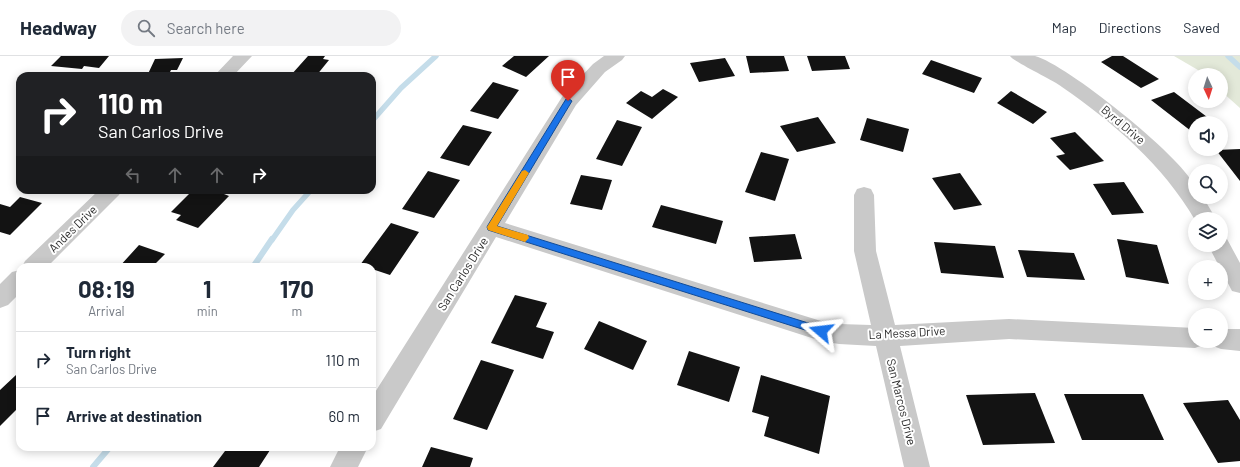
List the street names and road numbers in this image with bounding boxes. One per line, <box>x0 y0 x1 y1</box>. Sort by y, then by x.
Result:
street label: Byrd Drive <box>1099 102 1148 147</box>
street label: Andes Drive <box>45 202 99 255</box>
street label: San Carlos Drive <box>434 234 490 313</box>
street label: La Messa Drive <box>868 323 946 341</box>
street label: San Marcos Drive <box>884 357 919 446</box>

